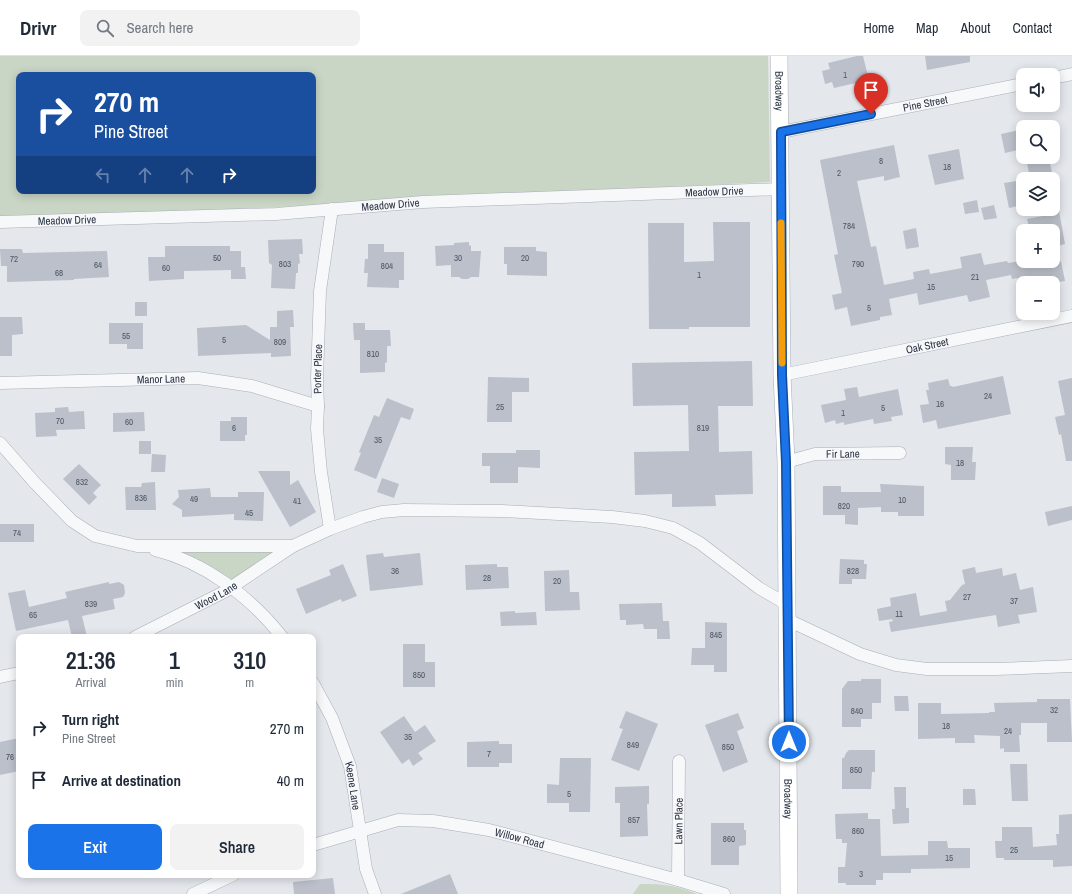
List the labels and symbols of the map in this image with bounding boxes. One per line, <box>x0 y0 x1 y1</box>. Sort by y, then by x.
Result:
house number: 1 <box>843 69 847 81</box>
street label: Broadway <box>772 71 787 112</box>
pin <box>854 73 888 114</box>
street label: Pine Street <box>902 92 949 115</box>
house number: 8 <box>879 155 883 167</box>
house number: 18 <box>943 161 951 173</box>
house number: 2 <box>837 167 841 179</box>
street label: Meadow Drive <box>685 183 744 199</box>
street label: Meadow Drive <box>361 195 420 214</box>
street label: Meadow Drive <box>38 212 96 228</box>
house number: 784 <box>843 220 855 232</box>
house number: 50 <box>213 252 221 264</box>
house number: 30 <box>454 252 462 264</box>
house number: 20 <box>521 252 529 264</box>
house number: 72 <box>10 253 18 265</box>
house number: 803 <box>279 258 291 270</box>
house number: 790 <box>852 258 864 270</box>
house number: 64 <box>94 259 102 271</box>
house number: 804 <box>381 260 393 272</box>
house number: 60 <box>162 262 170 274</box>
house number: 68 <box>55 267 63 279</box>
house number: 1 <box>697 269 701 281</box>
house number: 21 <box>971 271 979 283</box>
house number: 15 <box>927 281 935 293</box>
house number: 5 <box>867 302 871 314</box>
house number: 55 <box>122 330 130 342</box>
house number: 5 <box>222 334 226 346</box>
street label: Oak Street <box>904 334 950 357</box>
house number: 809 <box>274 336 286 348</box>
street label: Porter Place <box>310 344 325 394</box>
house number: 810 <box>367 348 379 360</box>
street label: Manor Lane <box>137 371 185 387</box>
house number: 24 <box>984 390 992 402</box>
house number: 16 <box>936 398 944 410</box>
house number: 25 <box>496 401 504 413</box>
house number: 5 <box>881 402 885 414</box>
house number: 1 <box>841 407 845 419</box>
house number: 70 <box>56 415 64 427</box>
house number: 60 <box>125 416 133 428</box>
house number: 6 <box>232 422 236 434</box>
house number: 819 <box>697 422 709 434</box>
house number: 35 <box>374 434 382 446</box>
street label: Fir Lane <box>826 446 860 461</box>
house number: 18 <box>956 457 964 469</box>
house number: 832 <box>76 476 88 488</box>
house number: 836 <box>135 492 147 504</box>
house number: 49 <box>190 493 198 505</box>
house number: 10 <box>898 494 906 506</box>
house number: 41 <box>293 495 301 507</box>
house number: 820 <box>838 500 850 512</box>
house number: 45 <box>245 507 253 519</box>
house number: 74 <box>13 527 21 539</box>
house number: 36 <box>391 565 399 577</box>
house number: 828 <box>847 565 859 577</box>
house number: 28 <box>483 572 491 584</box>
house number: 20 <box>553 575 561 587</box>
street label: Wood Lane <box>192 578 240 613</box>
house number: 27 <box>963 591 971 603</box>
house number: 37 <box>1010 595 1018 607</box>
house number: 839 <box>85 598 97 610</box>
house number: 11 <box>895 608 903 620</box>
house number: 65 <box>29 609 37 621</box>
house number: 845 <box>710 629 722 641</box>
house number: 850 <box>413 669 425 681</box>
house number: 32 <box>1050 704 1058 716</box>
house number: 840 <box>851 705 863 717</box>
house number: 18 <box>942 720 950 732</box>
position arrow <box>768 721 810 763</box>
house number: 24 <box>1004 725 1012 737</box>
house number: 35 <box>404 731 412 743</box>
house number: 849 <box>627 739 639 751</box>
house number: 850 <box>722 741 734 753</box>
house number: 7 <box>487 748 491 760</box>
house number: 76 <box>6 751 14 763</box>
street label: Keene Lane <box>342 759 364 811</box>
house number: 850 <box>850 764 862 776</box>
street label: Broadway <box>781 779 795 820</box>
house number: 5 <box>567 788 571 800</box>
street label: Lawn Place <box>671 798 686 844</box>
house number: 857 <box>628 814 640 826</box>
street label: Willow Road <box>493 825 546 851</box>
house number: 860 <box>852 825 864 837</box>
house number: 860 <box>723 833 735 845</box>
house number: 25 <box>1010 844 1018 856</box>
house number: 15 <box>945 852 953 864</box>
house number: 3 <box>859 868 863 880</box>

